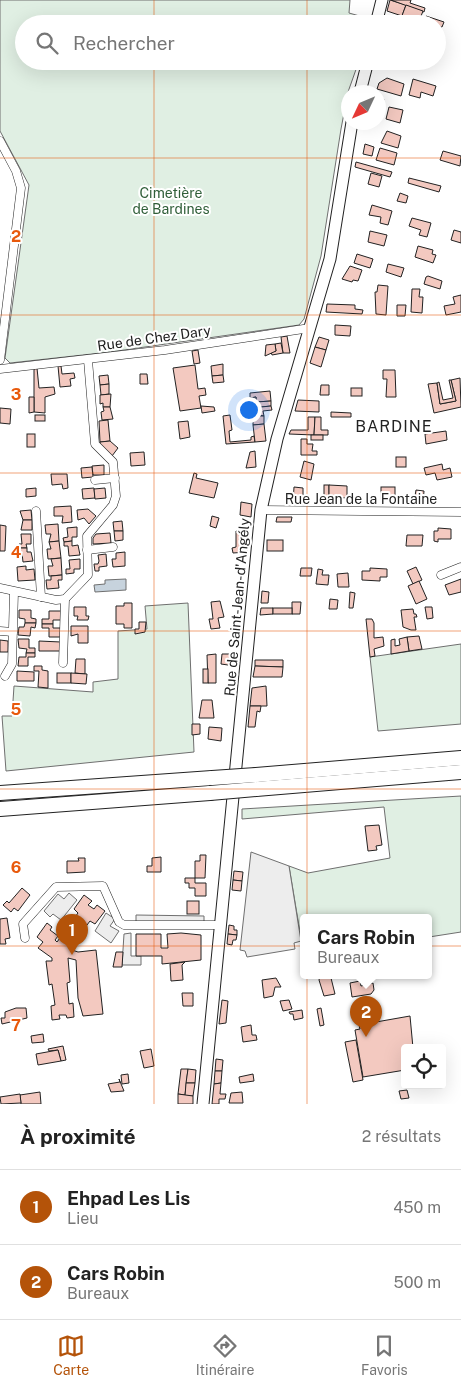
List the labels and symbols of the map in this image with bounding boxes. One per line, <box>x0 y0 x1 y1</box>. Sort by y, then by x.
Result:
north arrow <box>341 85 386 130</box>
park label: Cimetière de Bardines <box>132 185 210 217</box>
text: 2 <box>11 227 21 246</box>
street label: Rue de Chez Dary <box>96 322 212 354</box>
text: 3 <box>11 385 21 404</box>
your location <box>236 397 262 423</box>
district label: BARDINE <box>355 417 433 436</box>
street label: Rue Jean de la Fontaine <box>285 491 437 507</box>
street label: Rue de Saint-Jean-d'Angély <box>221 517 253 697</box>
text: 4 <box>11 543 22 562</box>
text: 5 <box>11 700 22 719</box>
text: 6 <box>11 858 21 877</box>
pin: 1 <box>56 914 88 955</box>
pin: 2 <box>350 996 382 1037</box>
text: 7 <box>11 1016 21 1035</box>

